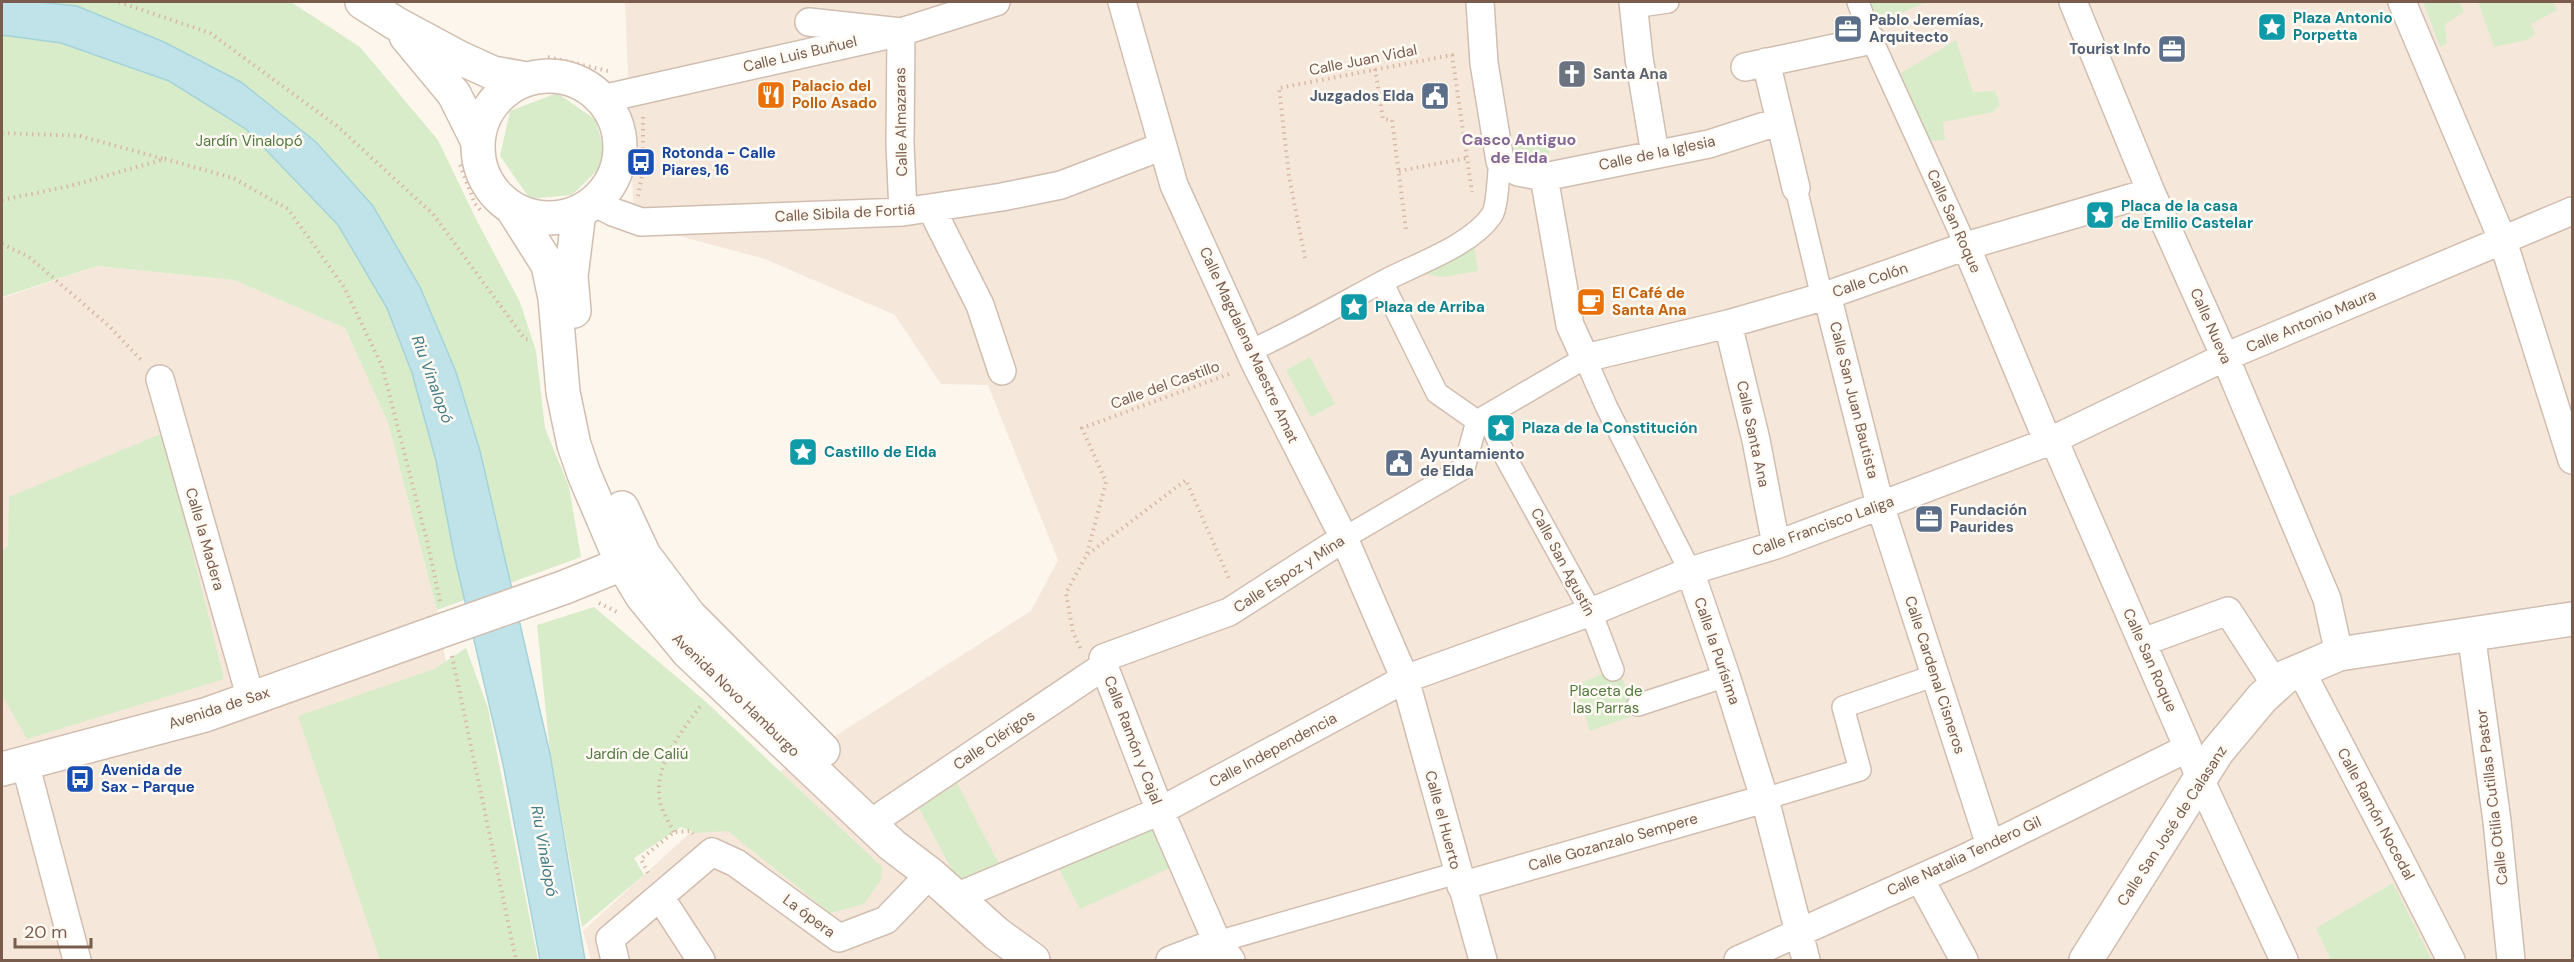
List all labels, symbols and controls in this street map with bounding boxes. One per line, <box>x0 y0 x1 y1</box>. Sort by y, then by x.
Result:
place label: Plaza Antonio Porpetta <box>2293 8 2393 45</box>
place label: Pablo Jeremías, Arquitecto <box>1869 10 1984 47</box>
place icon: Plaza Antonio Porpetta <box>2256 11 2288 43</box>
office icon: Pablo Jeremías, Arquitecto <box>1832 13 1864 45</box>
street label: Calle Luis Buñuel <box>741 31 859 77</box>
office icon: Tourist Info <box>2156 33 2188 65</box>
place label: Tourist Info <box>2069 39 2151 59</box>
street label: Calle Juan Vidal <box>1307 40 1419 80</box>
church icon: Santa Ana <box>1556 58 1588 90</box>
place label: Santa Ana <box>1593 64 1668 84</box>
street label: Calle Almazaras <box>890 67 912 177</box>
place label: Palacio del Pollo Asado <box>792 76 877 113</box>
restaurant icon: Palacio del Pollo Asado <box>755 79 787 111</box>
public building icon: Juzgados Elda <box>1419 80 1451 112</box>
place label: Juzgados Elda <box>1310 86 1414 106</box>
district label: Casco Antiguo de Elda <box>1462 129 1576 168</box>
park label: Jardín Vinalopó <box>195 131 303 151</box>
street label: Calle de la Iglesia <box>1597 131 1717 175</box>
place label: Rotonda - Calle Piares, 16 <box>662 143 776 180</box>
bus stop icon: Rotonda - Calle Piares, 16 <box>625 146 657 178</box>
street label: Calle San Roque <box>1922 166 1986 276</box>
place label: Placa de la casa de Emilio Castelar <box>2121 196 2253 233</box>
street label: Calle Sibila de Fortiá <box>774 199 916 227</box>
place icon: Placa de la casa de Emilio Castelar <box>2084 199 2116 231</box>
street label: Calle Magdalena Maestre Amat <box>1195 244 1303 447</box>
street label: Calle Colón <box>1830 258 1910 302</box>
place label: El Café de Santa Ana <box>1612 283 1687 320</box>
street label: Calle Nueva <box>2185 285 2237 367</box>
street label: Calle Antonio Maura <box>2243 285 2379 357</box>
cafe icon: El Café de Santa Ana <box>1575 286 1607 318</box>
place icon: Plaza de Arriba <box>1338 291 1370 323</box>
place label: Plaza de Arriba <box>1375 297 1485 317</box>
street label: Calle San Juan Bautista <box>1825 319 1883 481</box>
water label: Riu Vinalopó <box>407 332 458 426</box>
street label: Calle del Castillo <box>1108 356 1222 414</box>
street label: Calle Santa Ana <box>1732 379 1774 489</box>
place icon: Plaza de la Constitución <box>1485 412 1517 444</box>
place label: Plaza de la Constitución <box>1522 418 1698 438</box>
place icon: Castillo de Elda <box>787 436 819 468</box>
place label: Castillo de Elda <box>824 442 937 462</box>
place label: Ayuntamiento de Elda <box>1420 444 1525 481</box>
public building icon: Ayuntamiento de Elda <box>1383 447 1415 479</box>
street label: Calle la Madera <box>181 485 229 593</box>
street label: Calle Francisco Laliga <box>1749 491 1897 561</box>
place label: Fundación Paurides <box>1950 500 2027 537</box>
office icon: Fundación Paurides <box>1913 503 1945 535</box>
street label: Calle San Agustín <box>1526 505 1600 619</box>
street label: Calle Espoz y Mina <box>1230 531 1348 617</box>
street label: Calle Cardenal Cisneros <box>1900 593 1970 757</box>
street label: Calle la Purísima <box>1689 595 1745 707</box>
street label: Calle San Roque <box>2118 605 2182 715</box>
street label: Avenida Novo Hamburgo <box>668 629 804 761</box>
street label: Calle Ramón y Cajal <box>1099 673 1167 807</box>
park label: Placeta de las Parras <box>1569 681 1643 718</box>
street label: Avenida de Sax <box>166 682 273 734</box>
street label: Calle Clérigos <box>949 705 1039 775</box>
street label: Calle Otilia Cutillas Pastor <box>2471 707 2513 886</box>
street label: Calle Independencia <box>1206 708 1340 792</box>
street label: Calle San José de Calasanz <box>2113 742 2232 910</box>
park label: Jardín de Caliú <box>586 744 688 764</box>
street label: Calle Ramón Nocedal <box>2333 744 2419 884</box>
place label: Avenida de Sax - Parque <box>101 760 195 797</box>
bus stop icon: Avenida de Sax - Parque <box>64 763 96 795</box>
street label: Calle el Huerto <box>1420 768 1466 872</box>
water label: Riu Vinalopó <box>526 804 563 898</box>
street label: Calle Gozanzalo Sempere <box>1526 808 1700 876</box>
street label: Calle Natalia Tendero Gil <box>1884 811 2044 901</box>
street label: La ópera <box>779 890 839 942</box>
scale bar <box>15 911 92 949</box>
text: 20 m <box>24 920 67 944</box>

